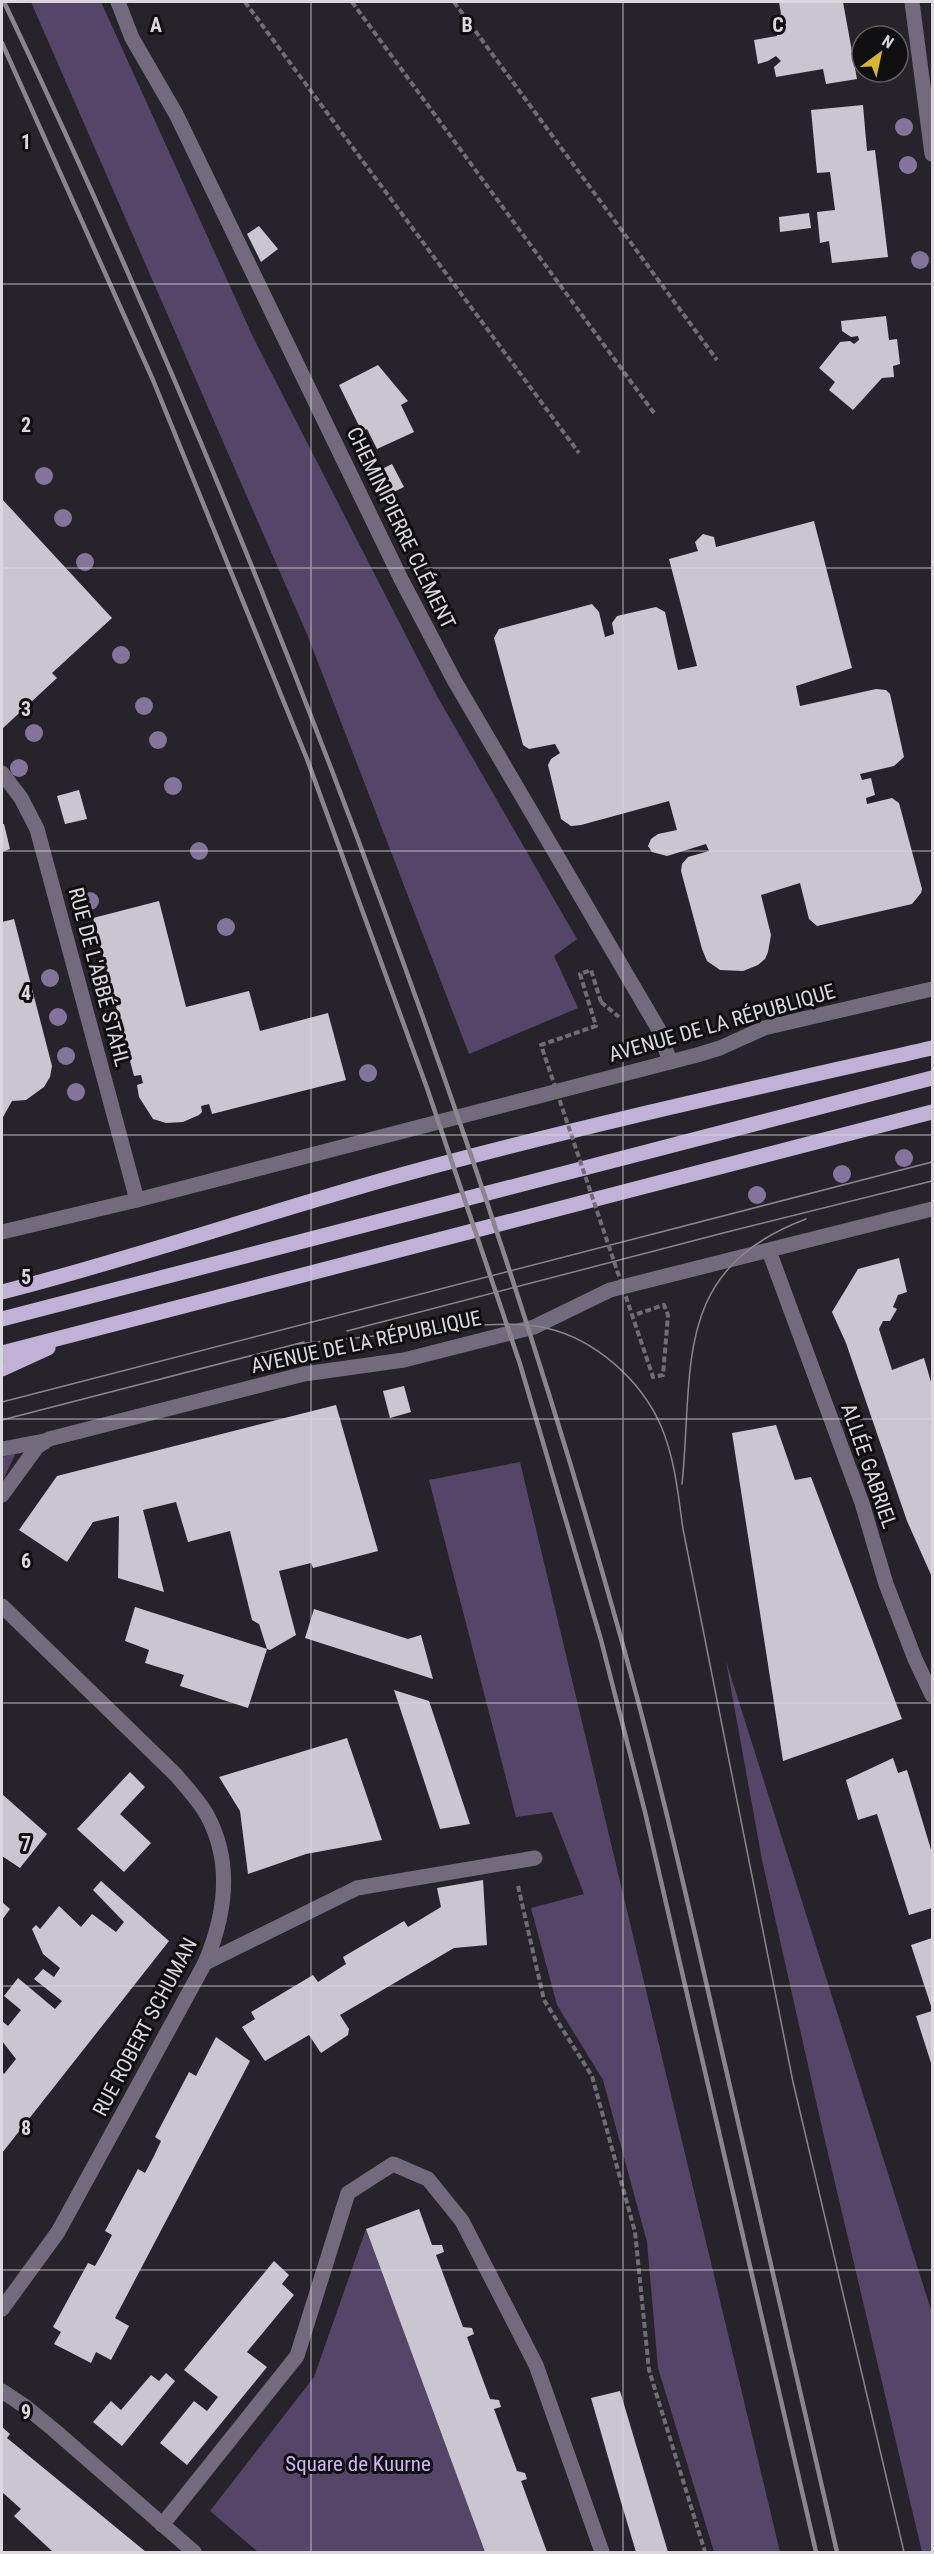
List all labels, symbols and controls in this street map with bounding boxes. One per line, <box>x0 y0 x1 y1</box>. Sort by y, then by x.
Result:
text: A <box>150 13 162 37</box>
text: B <box>461 13 473 37</box>
text: C <box>772 13 784 37</box>
north arrow <box>850 24 910 84</box>
text: N <box>879 31 897 52</box>
text: 1 <box>21 130 31 154</box>
text: 2 <box>21 413 31 437</box>
street label: CHEMIN PIERRE CLÉMENT <box>342 423 460 633</box>
text: 3 <box>21 697 31 721</box>
street label: RUE DE L'ABBÉ STAHL <box>64 885 134 1069</box>
street label: AVENUE DE LA RÉPUBLIQUE <box>606 979 838 1067</box>
text: 4 <box>21 981 31 1005</box>
text: 5 <box>21 1265 31 1289</box>
street label: AVENUE DE LA RÉPUBLIQUE <box>249 1306 483 1378</box>
street label: ALLÉE GABRIEL <box>836 1400 902 1532</box>
text: 6 <box>21 1549 31 1573</box>
text: 7 <box>21 1832 31 1856</box>
street label: RUE ROBERT SCHUMAN <box>88 1934 202 2120</box>
text: 8 <box>21 2116 31 2140</box>
text: 9 <box>21 2400 31 2424</box>
park label: Square de Kuurne <box>285 2452 431 2476</box>

